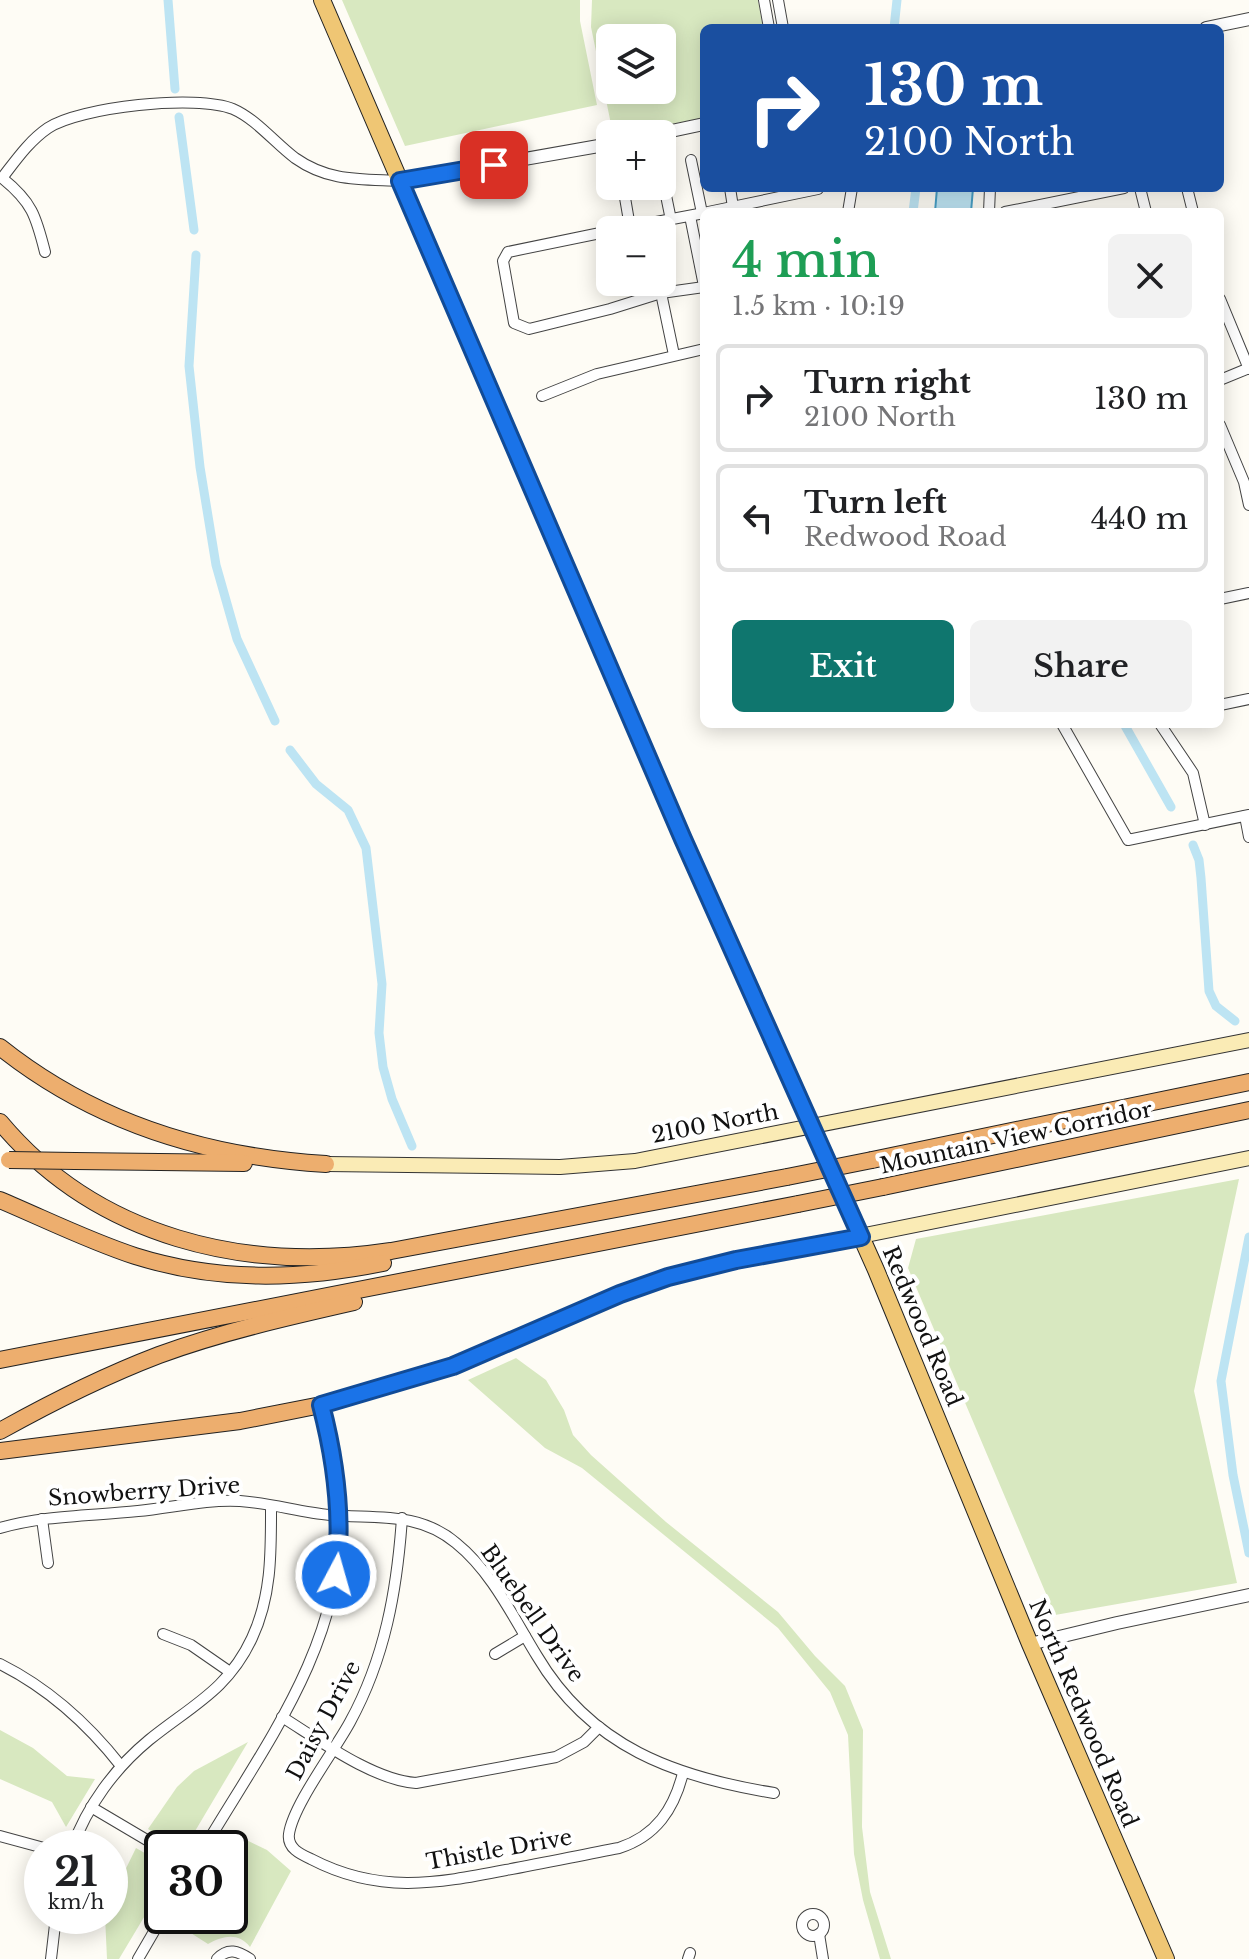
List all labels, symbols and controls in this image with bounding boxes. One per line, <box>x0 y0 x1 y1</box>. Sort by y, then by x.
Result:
map controls <box>596 24 676 296</box>
button: layers <box>596 24 676 104</box>
text: 130 m <box>864 51 1043 120</box>
icon: right <box>732 56 836 160</box>
button: + <box>596 120 676 200</box>
text: 2100 North <box>864 120 1074 165</box>
pin <box>460 131 528 199</box>
icon: arrive <box>472 143 516 187</box>
button: − <box>596 216 676 296</box>
text: 4 min <box>732 230 880 290</box>
button: close <box>1108 234 1192 318</box>
text: 1.5 km · 10:19 <box>732 290 905 322</box>
text: Turn right <box>804 364 971 401</box>
icon: right <box>736 376 780 420</box>
text: 130 m <box>1094 380 1188 417</box>
text: 2100 North <box>804 401 956 433</box>
text: Turn left <box>804 484 947 521</box>
icon: left <box>736 496 780 540</box>
text: 440 m <box>1091 500 1188 537</box>
text: Redwood Road <box>804 521 1007 553</box>
button: Exit <box>732 620 954 712</box>
button: Share <box>970 620 1192 712</box>
street label: Mountain View Corridor <box>877 1095 1155 1180</box>
street label: 2100 North <box>649 1098 781 1149</box>
street label: Redwood Road <box>877 1242 969 1410</box>
street label: Snowberry Drive <box>47 1471 241 1512</box>
position arrow <box>294 1533 378 1617</box>
street label: Bluebell Drive <box>475 1539 590 1687</box>
street label: North Redwood Road <box>1023 1595 1144 1831</box>
street label: Daisy Drive <box>281 1656 366 1785</box>
street label: Thistle Drive <box>424 1823 574 1876</box>
speed limit sign: 30 <box>144 1830 248 1934</box>
text: 21 <box>54 1847 98 1897</box>
text: km/h <box>48 1890 104 1914</box>

